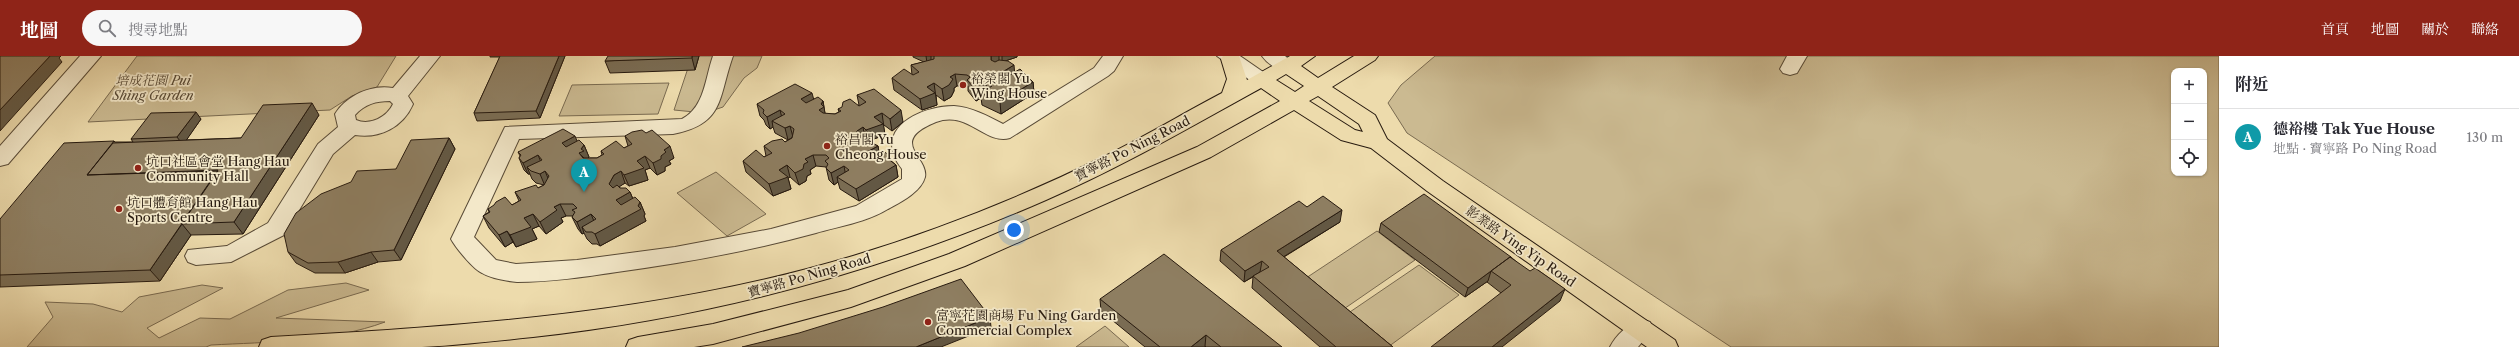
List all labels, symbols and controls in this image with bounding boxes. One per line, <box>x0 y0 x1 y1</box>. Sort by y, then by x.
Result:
search box <box>82 10 362 46</box>
icon: search <box>96 17 118 39</box>
text: 地圖 <box>20 19 58 42</box>
text: 搜尋地點 <box>128 20 188 39</box>
text: 首頁 <box>2321 20 2349 38</box>
text: 地圖 <box>2371 20 2399 38</box>
text: 關於 <box>2421 20 2449 38</box>
text: 聯絡 <box>2471 20 2499 38</box>
map controls <box>2171 68 2207 176</box>
button: + <box>2171 68 2207 104</box>
place label: 裕榮閣 Yu Wing House <box>970 70 1047 101</box>
park label: 培成花園 Pui Shing Garden <box>111 72 194 103</box>
text: 附近 <box>2235 74 2269 94</box>
marker: 裕榮閣 Yu Wing House <box>958 80 968 90</box>
button: − <box>2171 104 2207 140</box>
street label: 寶寧路 Po Ning Road <box>1072 112 1192 184</box>
text: 德裕樓 Tak Yue House <box>2273 119 2435 138</box>
text: A <box>2243 129 2253 145</box>
text: 130 m <box>2467 129 2503 145</box>
place label: 裕昌閣 Yu Cheong House <box>835 131 927 162</box>
button: locate <box>2171 140 2207 176</box>
text: 地點 · 寶寧路 Po Ning Road <box>2273 140 2437 156</box>
marker: 裕昌閣 Yu Cheong House <box>822 141 832 151</box>
place label: 坑口社區會堂 Hang Hau Community Hall <box>146 153 290 184</box>
pin: A <box>571 159 597 192</box>
marker: 坑口社區會堂 Hang Hau Community Hall <box>133 163 143 173</box>
place label: 坑口體育館 Hang Hau Sports Centre <box>127 194 258 225</box>
street label: 影業路 Ying Yip Road <box>1463 202 1579 290</box>
marker: 坑口體育館 Hang Hau Sports Centre <box>114 204 124 214</box>
your location <box>1004 220 1024 240</box>
street label: 寶寧路 Po Ning Road <box>746 250 872 300</box>
place label: 富寧花園商場 Fu Ning Garden Commercial Complex <box>936 307 1116 338</box>
marker: 富寧花園商場 Fu Ning Garden Commercial Complex <box>923 317 933 327</box>

